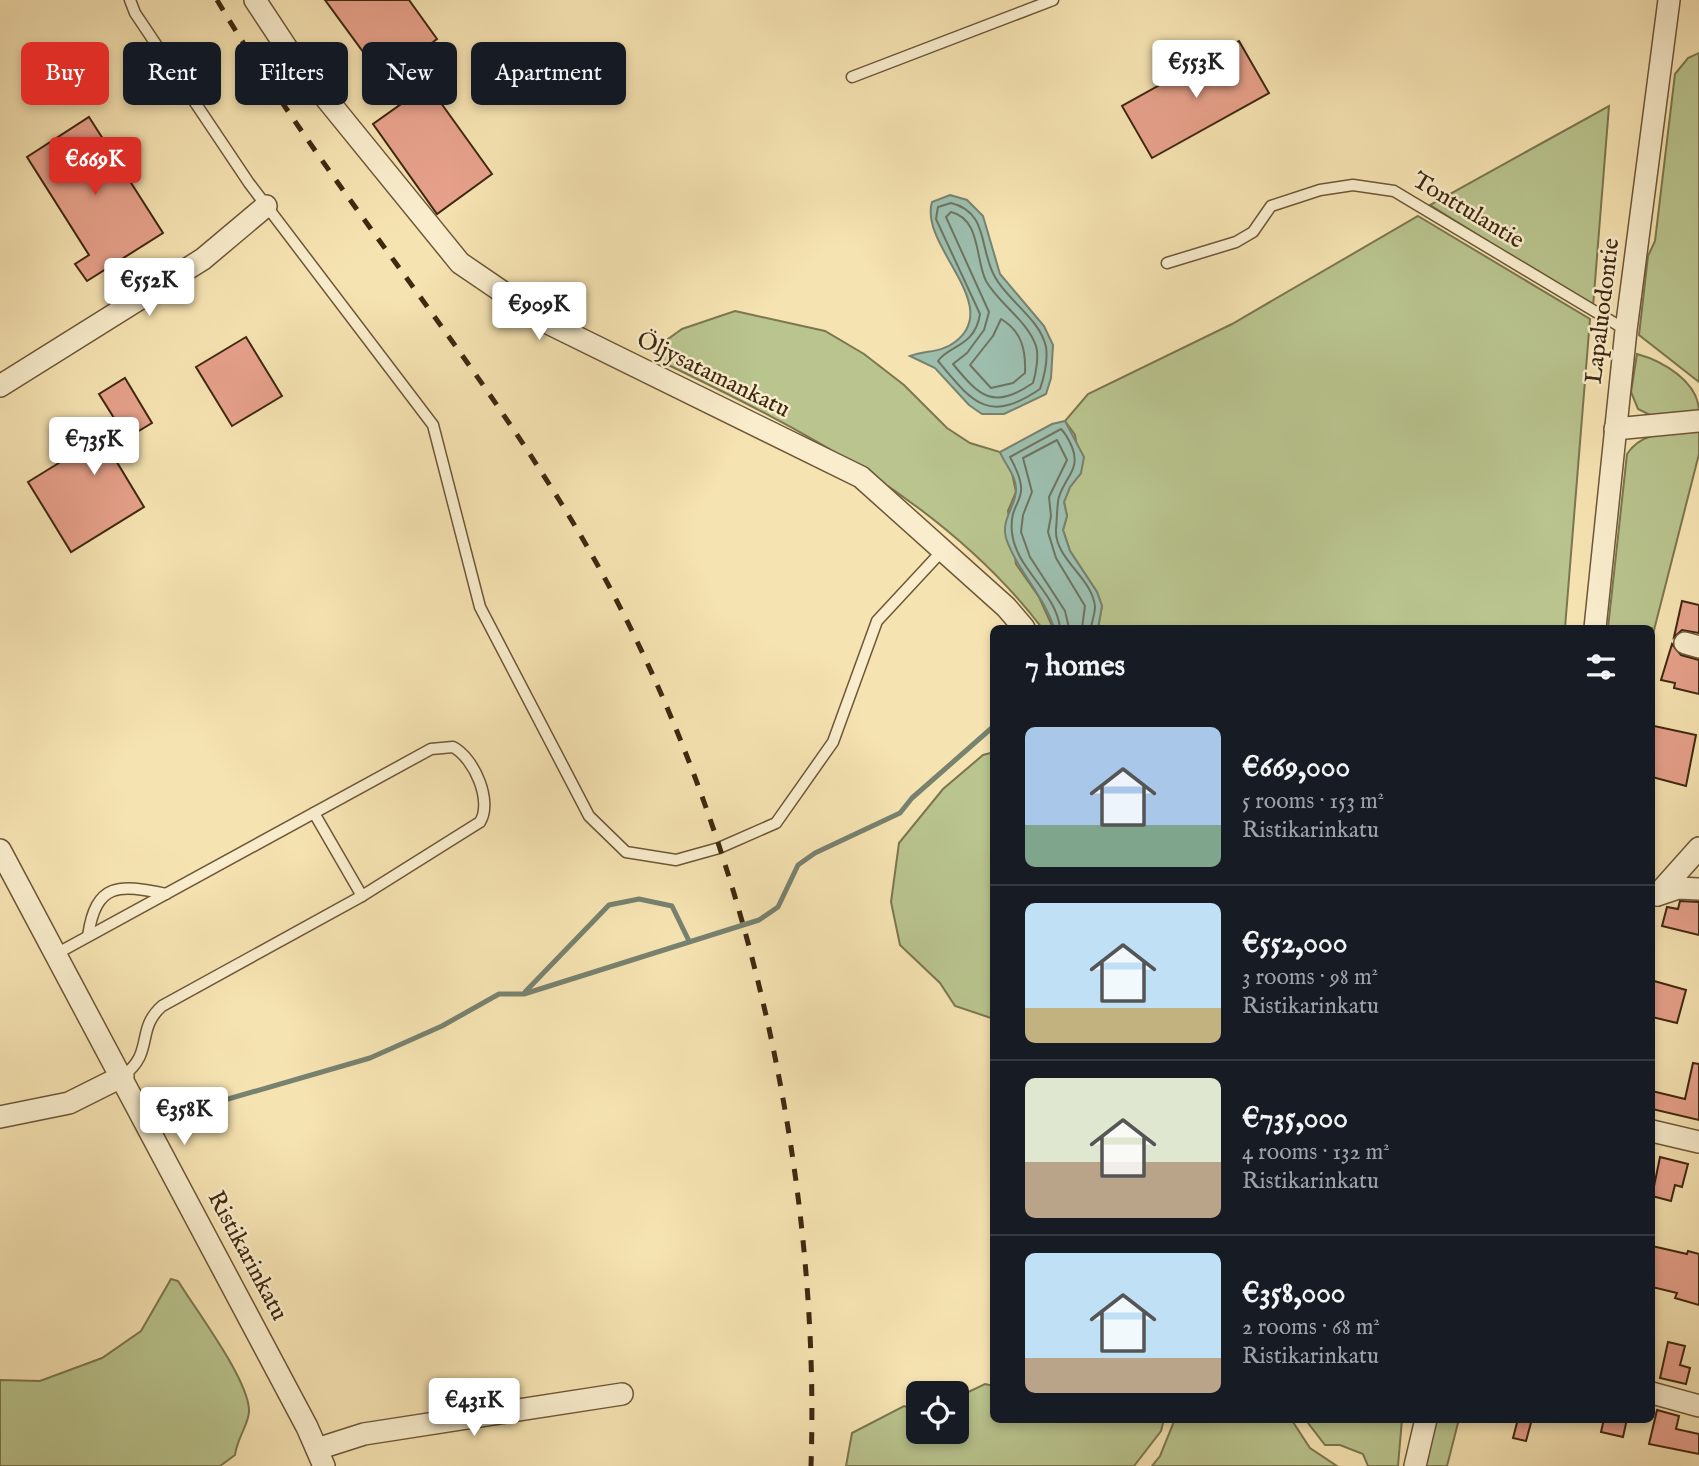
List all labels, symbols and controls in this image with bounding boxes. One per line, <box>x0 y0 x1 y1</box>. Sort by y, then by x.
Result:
pin: €553K <box>1147 41 1245 100</box>
chip: Buy <box>21 42 109 105</box>
chip: Rent <box>123 42 221 105</box>
chip: Filters <box>235 42 348 105</box>
chip: New <box>362 42 457 105</box>
chip: Apartment <box>471 42 626 105</box>
text: €553K <box>1168 48 1224 77</box>
pin: €669K <box>46 138 144 197</box>
text: €669K <box>65 145 125 174</box>
street label: Tonttulantie <box>1406 166 1530 256</box>
street label: Lapaluodontie <box>1579 236 1627 386</box>
pin: €552K <box>100 258 198 318</box>
text: €552K <box>120 266 178 295</box>
pin: €909K <box>490 282 588 342</box>
text: €909K <box>508 290 570 319</box>
street label: Öljysatamankatu <box>631 324 795 426</box>
pin: €735K <box>45 418 143 477</box>
text: €735K <box>65 425 123 454</box>
text: 7 homes <box>1025 648 1125 686</box>
icon: filters <box>1582 648 1620 686</box>
text: €669,000 <box>1242 749 1350 787</box>
icon: home <box>1081 755 1165 839</box>
text: 5 rooms · 153 m² <box>1242 787 1384 816</box>
text: Ristikarinkatu <box>1242 816 1379 845</box>
text: €552,000 <box>1242 925 1347 963</box>
icon: home <box>1081 931 1165 1015</box>
text: 3 rooms · 98 m² <box>1242 963 1378 992</box>
text: Ristikarinkatu <box>1242 992 1379 1021</box>
pin: €358K <box>135 1088 233 1147</box>
text: €358K <box>156 1095 212 1124</box>
text: €735,000 <box>1242 1100 1348 1138</box>
icon: home <box>1081 1106 1165 1190</box>
text: 4 rooms · 132 m² <box>1242 1138 1390 1167</box>
text: Ristikarinkatu <box>1242 1167 1379 1196</box>
street label: Ristikarinkatu <box>200 1186 294 1326</box>
text: €358,000 <box>1242 1275 1346 1313</box>
icon: home <box>1081 1281 1165 1365</box>
text: 2 rooms · 68 m² <box>1242 1313 1380 1342</box>
text: Ristikarinkatu <box>1242 1342 1379 1371</box>
pin: €431K <box>425 1378 523 1438</box>
map controls <box>906 1381 969 1444</box>
button: locate <box>906 1381 969 1444</box>
text: €431K <box>445 1386 503 1415</box>

